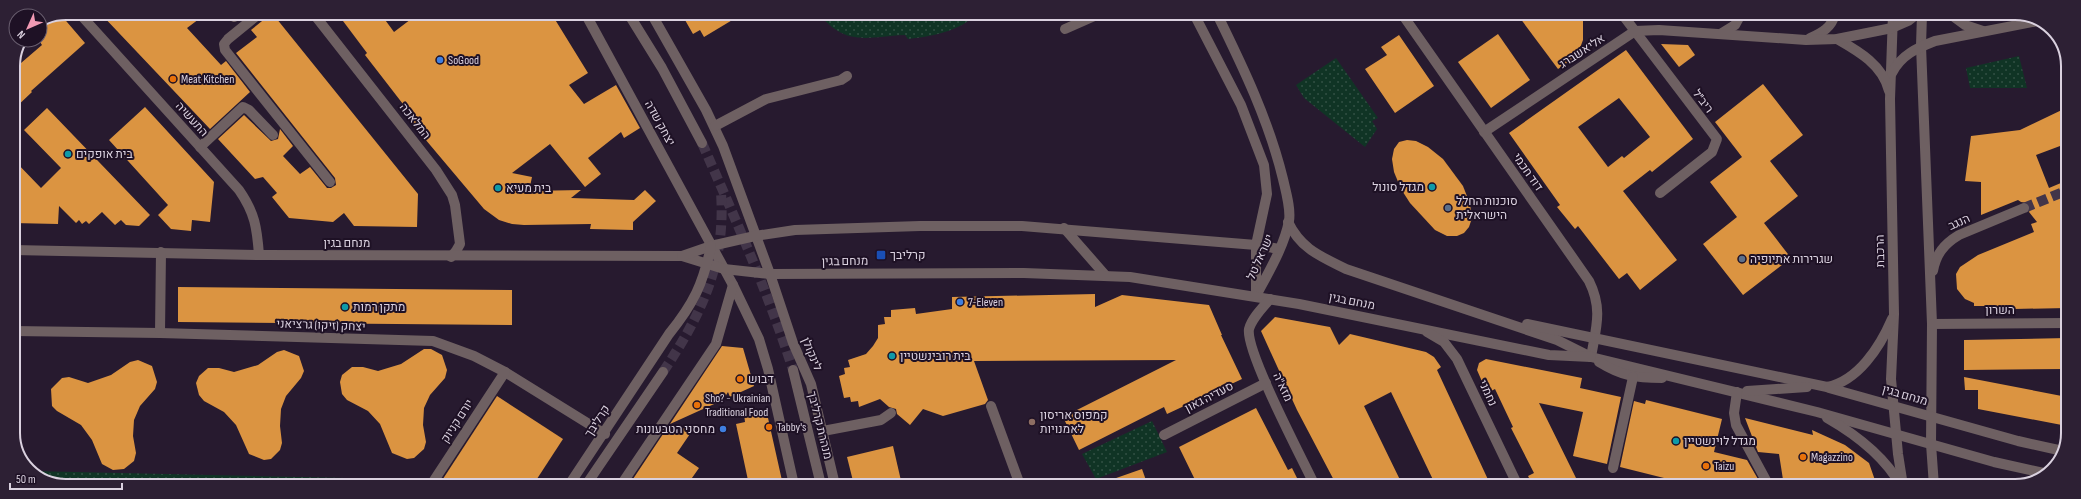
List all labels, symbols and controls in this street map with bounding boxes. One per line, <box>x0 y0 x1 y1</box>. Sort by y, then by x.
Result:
north arrow <box>8 8 48 48</box>
text: N <box>15 28 28 41</box>
street label: אליאשברג <box>1557 31 1608 72</box>
place label: SoGood <box>448 53 479 68</box>
marker: SoGood <box>435 55 445 65</box>
place label: Meat Kitchen <box>181 72 234 87</box>
marker: Meat Kitchen <box>168 74 178 84</box>
street label: ריב"ל <box>1689 87 1716 116</box>
street label: יצחק שדה <box>641 98 678 149</box>
street label: התעשיה <box>172 99 211 140</box>
street label: המלאכה <box>396 100 433 142</box>
place label: בית אופקים <box>76 147 133 162</box>
marker: בית אופקים <box>63 149 73 159</box>
street label: דוד חכמי <box>1509 150 1546 194</box>
place label: מגדל סונול <box>1372 180 1424 195</box>
place label: בית מעיא <box>506 181 552 196</box>
marker: מגדל סונול <box>1427 182 1437 192</box>
marker: בית מעיא <box>493 183 503 193</box>
place label: סוכנות החלל הישראלית <box>1456 194 1518 223</box>
marker: סוכנות החלל הישראלית <box>1443 203 1453 213</box>
street label: הנגב <box>1946 211 1973 234</box>
street label: ישראל טל <box>1244 232 1277 282</box>
street label: הרכבת <box>1873 234 1888 268</box>
street label: מנחם בגין <box>324 236 370 251</box>
place label: קרליבך <box>890 248 925 263</box>
marker: קרליבך <box>875 249 887 261</box>
place label: שגרירות אתיופיה <box>1750 252 1833 267</box>
street label: מנחם בגין <box>821 254 869 269</box>
marker: שגרירות אתיופיה <box>1737 254 1747 264</box>
street label: מנחם בגין <box>1327 290 1376 313</box>
place label: 7-Eleven <box>968 295 1003 310</box>
marker: 7-Eleven <box>955 297 965 307</box>
place label: מתקן רמות <box>353 300 405 315</box>
marker: מתקן רמות <box>340 302 350 312</box>
street label: השרון <box>1985 303 2015 318</box>
street label: יצחק (זיקו) גרציאני <box>276 316 366 335</box>
street label: לינקולן <box>798 335 825 373</box>
place label: בית רובינשטיין <box>900 349 971 364</box>
marker: בית רובינשטיין <box>887 351 897 361</box>
street label: מזא''ה <box>1269 370 1296 404</box>
place label: דבוש <box>748 372 774 387</box>
marker: דבוש <box>735 374 745 384</box>
street label: נחמני <box>1475 378 1500 409</box>
street label: סעדיה גאון <box>1182 379 1236 416</box>
street label: מנחם בגין <box>1880 382 1929 409</box>
street label: מנהרת קרליבך <box>804 389 835 461</box>
place label: Sho? - Ukrainian Traditional Food <box>705 391 770 420</box>
street label: יורם קניוק <box>438 397 477 446</box>
marker: Sho? - Ukrainian Traditional Food <box>692 400 702 410</box>
street label: קרליבך <box>581 402 613 440</box>
place label: קמפוס אריסון לאמנויות <box>1040 408 1108 437</box>
marker: קמפוס אריסון לאמנויות <box>1027 417 1037 427</box>
place label: Tabby's <box>777 420 806 435</box>
place label: מחסני הטבעונות <box>636 422 715 437</box>
marker: Tabby's <box>764 422 774 432</box>
marker: מחסני הטבעונות <box>718 424 728 434</box>
place label: מגדל לוינשטיין <box>1684 434 1756 449</box>
marker: מגדל לוינשטיין <box>1671 436 1681 446</box>
place label: Magazzino <box>1811 450 1853 465</box>
marker: Magazzino <box>1798 452 1808 462</box>
place label: Taizu <box>1714 459 1734 474</box>
marker: Taizu <box>1701 461 1711 471</box>
scale bar <box>10 465 122 491</box>
text: 50 m <box>16 472 36 487</box>

